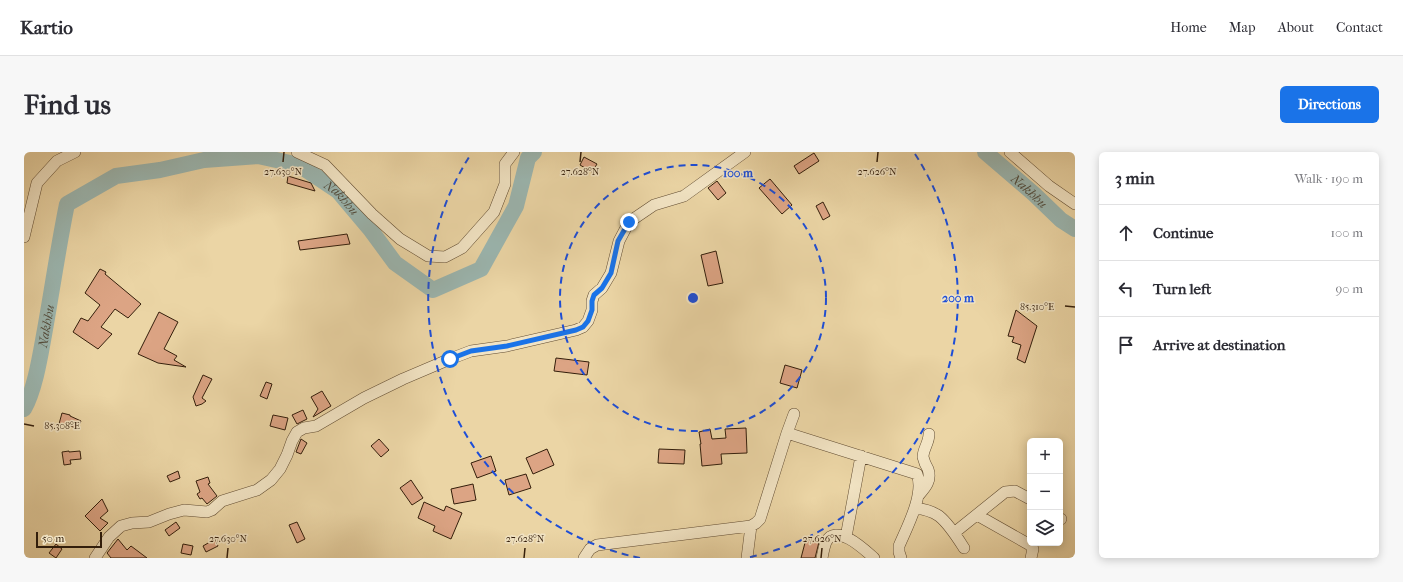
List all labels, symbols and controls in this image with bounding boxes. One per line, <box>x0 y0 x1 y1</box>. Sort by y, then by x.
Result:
text: Kartio <box>20 17 73 39</box>
text: Home <box>1170 19 1207 36</box>
text: Map <box>1229 19 1256 36</box>
text: About <box>1278 19 1314 36</box>
text: Contact <box>1336 19 1383 36</box>
button: Directions <box>1280 86 1379 123</box>
text: Find us <box>24 88 111 121</box>
text: 27.630°N <box>264 166 302 178</box>
text: 27.628°N <box>561 166 600 178</box>
text: 100 m <box>723 166 754 180</box>
text: 27.626°N <box>858 166 897 178</box>
text: 3 min <box>1115 168 1155 188</box>
water label: Nakhhu <box>1008 170 1051 211</box>
text: Walk · 190 m <box>1294 171 1363 186</box>
water label: Nakhhu <box>321 176 362 218</box>
route end <box>620 213 638 231</box>
icon: ahead <box>1115 222 1137 244</box>
text: Continue <box>1153 224 1213 242</box>
text: 100 m <box>1330 225 1363 240</box>
icon: left <box>1115 278 1137 300</box>
text: Turn left <box>1153 280 1211 298</box>
text: 90 m <box>1335 281 1363 296</box>
centre of rings <box>686 291 700 305</box>
text: 200 m <box>942 291 975 305</box>
text: 85.310°E <box>1020 301 1054 313</box>
water label: Nakhhu <box>34 303 57 350</box>
icon: arrive <box>1115 334 1137 356</box>
text: Arrive at destination <box>1153 336 1285 354</box>
route start <box>441 350 459 368</box>
text: 85.308°E <box>44 420 80 432</box>
map controls <box>1027 438 1063 546</box>
button: + <box>1027 438 1063 474</box>
button: − <box>1027 474 1063 510</box>
button: layers <box>1027 510 1063 546</box>
scale bar <box>36 530 102 549</box>
text: 50 m <box>42 532 64 545</box>
text: 27.630°N <box>209 533 247 545</box>
text: 27.628°N <box>506 533 545 545</box>
text: 27.626°N <box>803 533 842 545</box>

